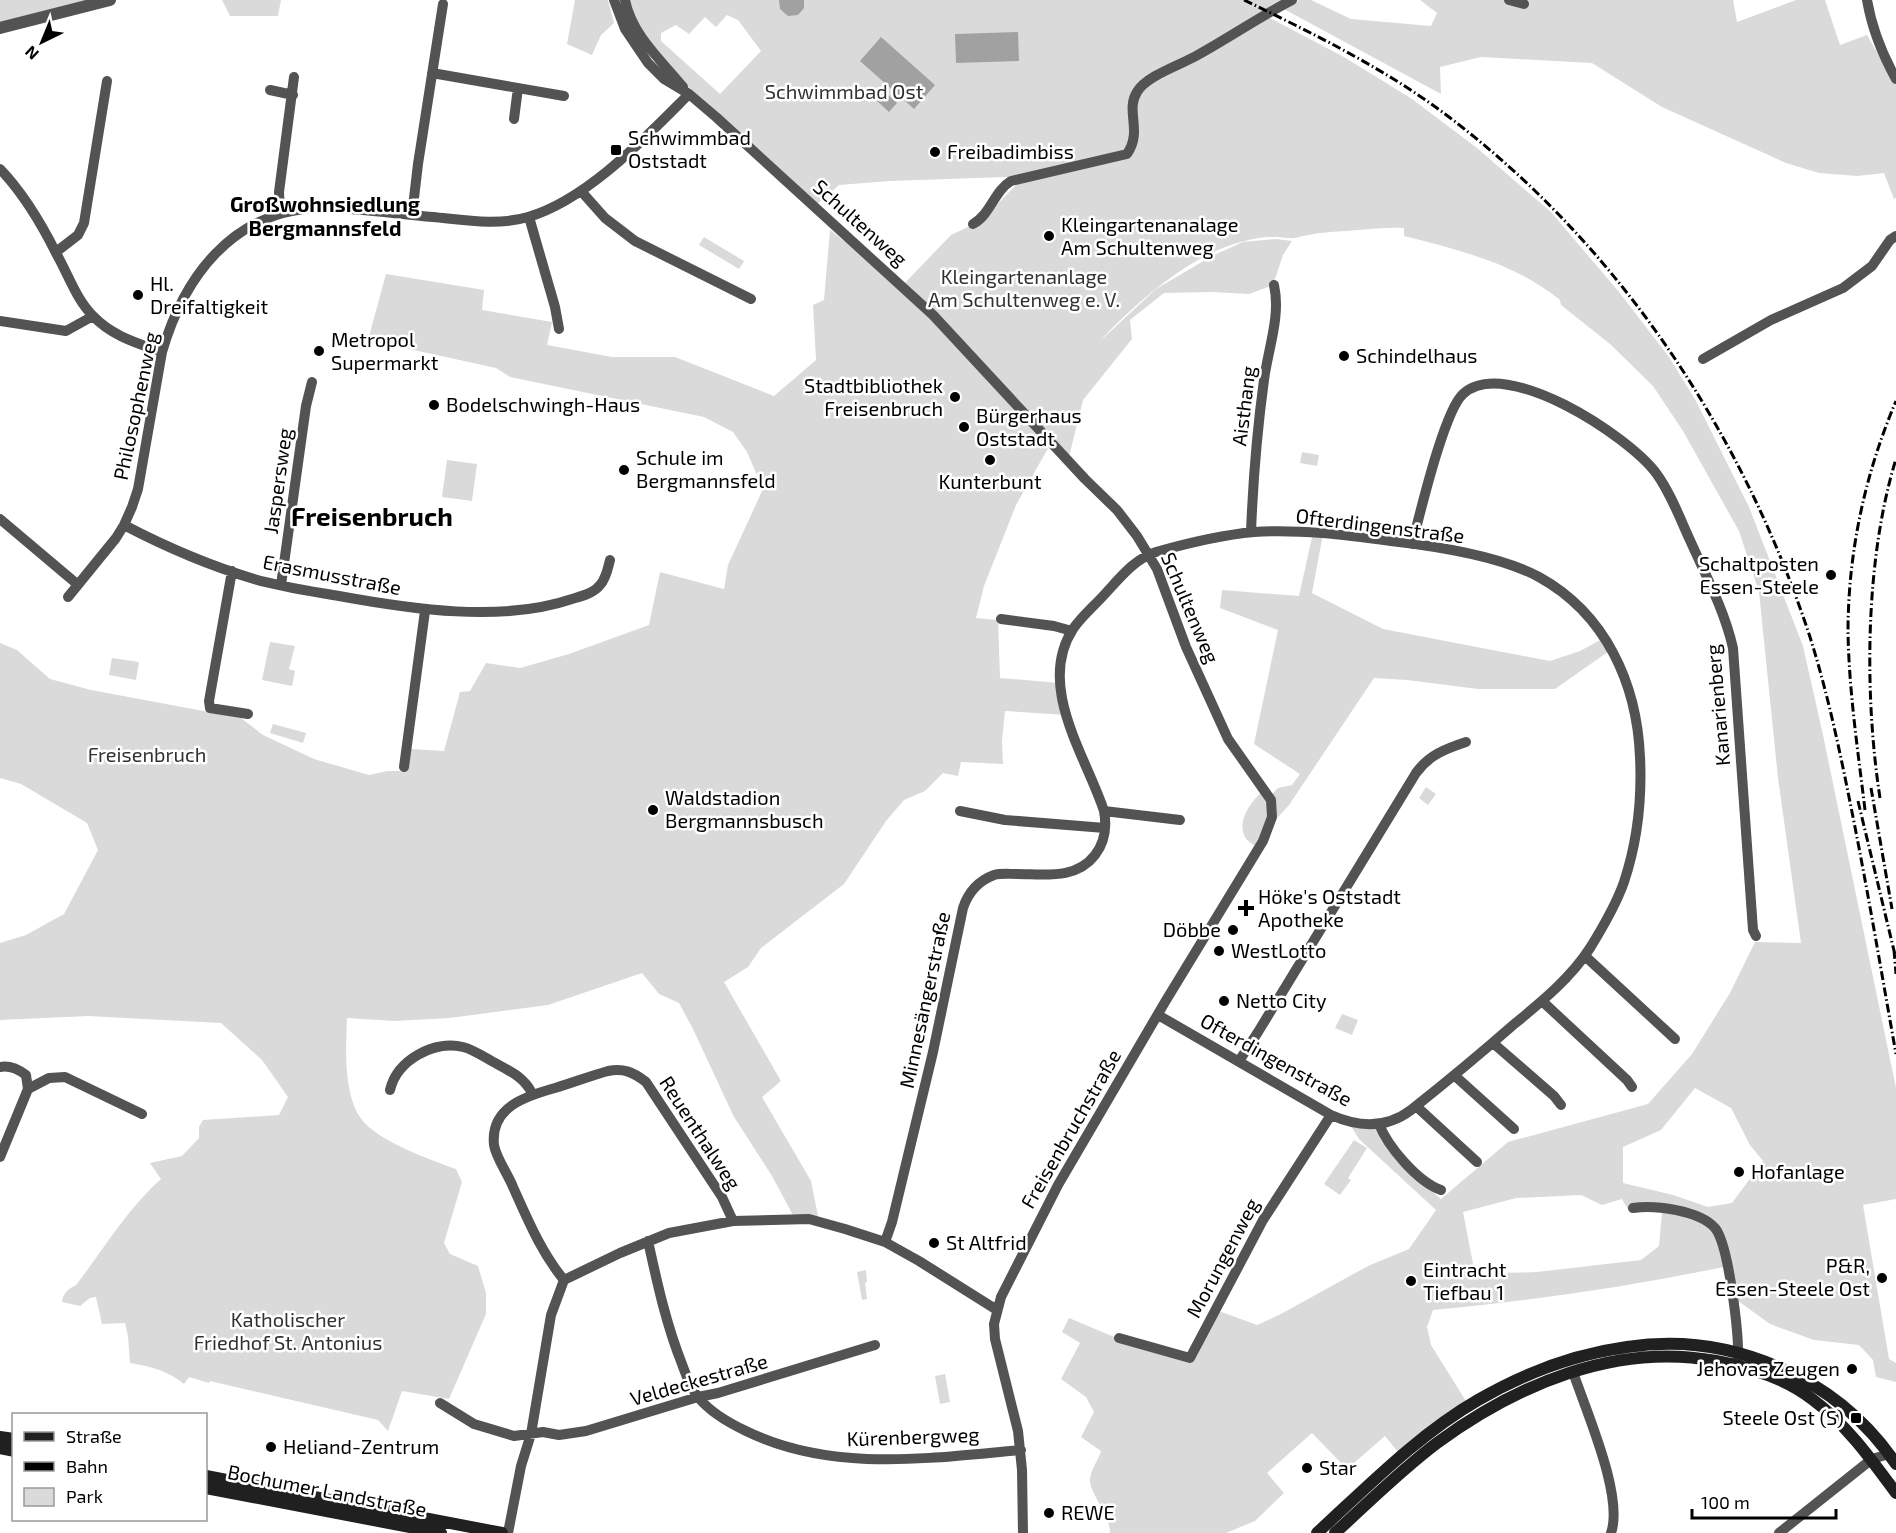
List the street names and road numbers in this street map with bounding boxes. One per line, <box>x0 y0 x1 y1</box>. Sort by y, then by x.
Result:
street label: Schultenweg <box>809 174 913 271</box>
street label: Philosophenweg <box>108 329 162 482</box>
street label: Aisthang <box>1226 364 1260 447</box>
street label: Jaspersweg <box>258 426 296 535</box>
street label: Ofterdingenstraße <box>1294 503 1466 547</box>
street label: Erasmusstraße <box>261 549 403 599</box>
street label: Schultenweg <box>1157 549 1225 667</box>
street label: Kanarienberg <box>1700 643 1734 767</box>
street label: Minnesängerstraße <box>894 909 954 1090</box>
street label: Ofterdingenstraße <box>1196 1008 1356 1111</box>
street label: Freisenbruchstraße <box>1015 1045 1125 1212</box>
street label: Reuenthalweg <box>655 1071 747 1194</box>
street label: Morungenweg <box>1181 1194 1264 1321</box>
street label: Veldeckestraße <box>627 1348 770 1410</box>
street label: Kürenbergweg <box>846 1422 980 1450</box>
street label: Bochumer Landstraße <box>226 1459 429 1521</box>

